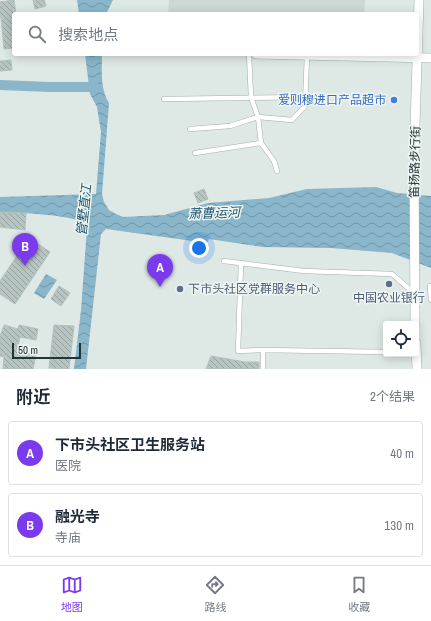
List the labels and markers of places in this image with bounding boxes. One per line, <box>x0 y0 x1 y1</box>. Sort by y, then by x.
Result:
place label: 爱则穆进口产品超市 <box>278 92 386 108</box>
marker: 爱则穆进口产品超市 <box>389 95 399 105</box>
pin: B <box>12 233 38 266</box>
pin: A <box>147 254 173 287</box>
marker: 中国农业银行 <box>384 279 394 289</box>
place label: 下市头社区党群服务中心 <box>188 281 320 297</box>
marker: 下市头社区党群服务中心 <box>175 284 185 294</box>
place label: 中国农业银行 <box>353 290 425 306</box>

